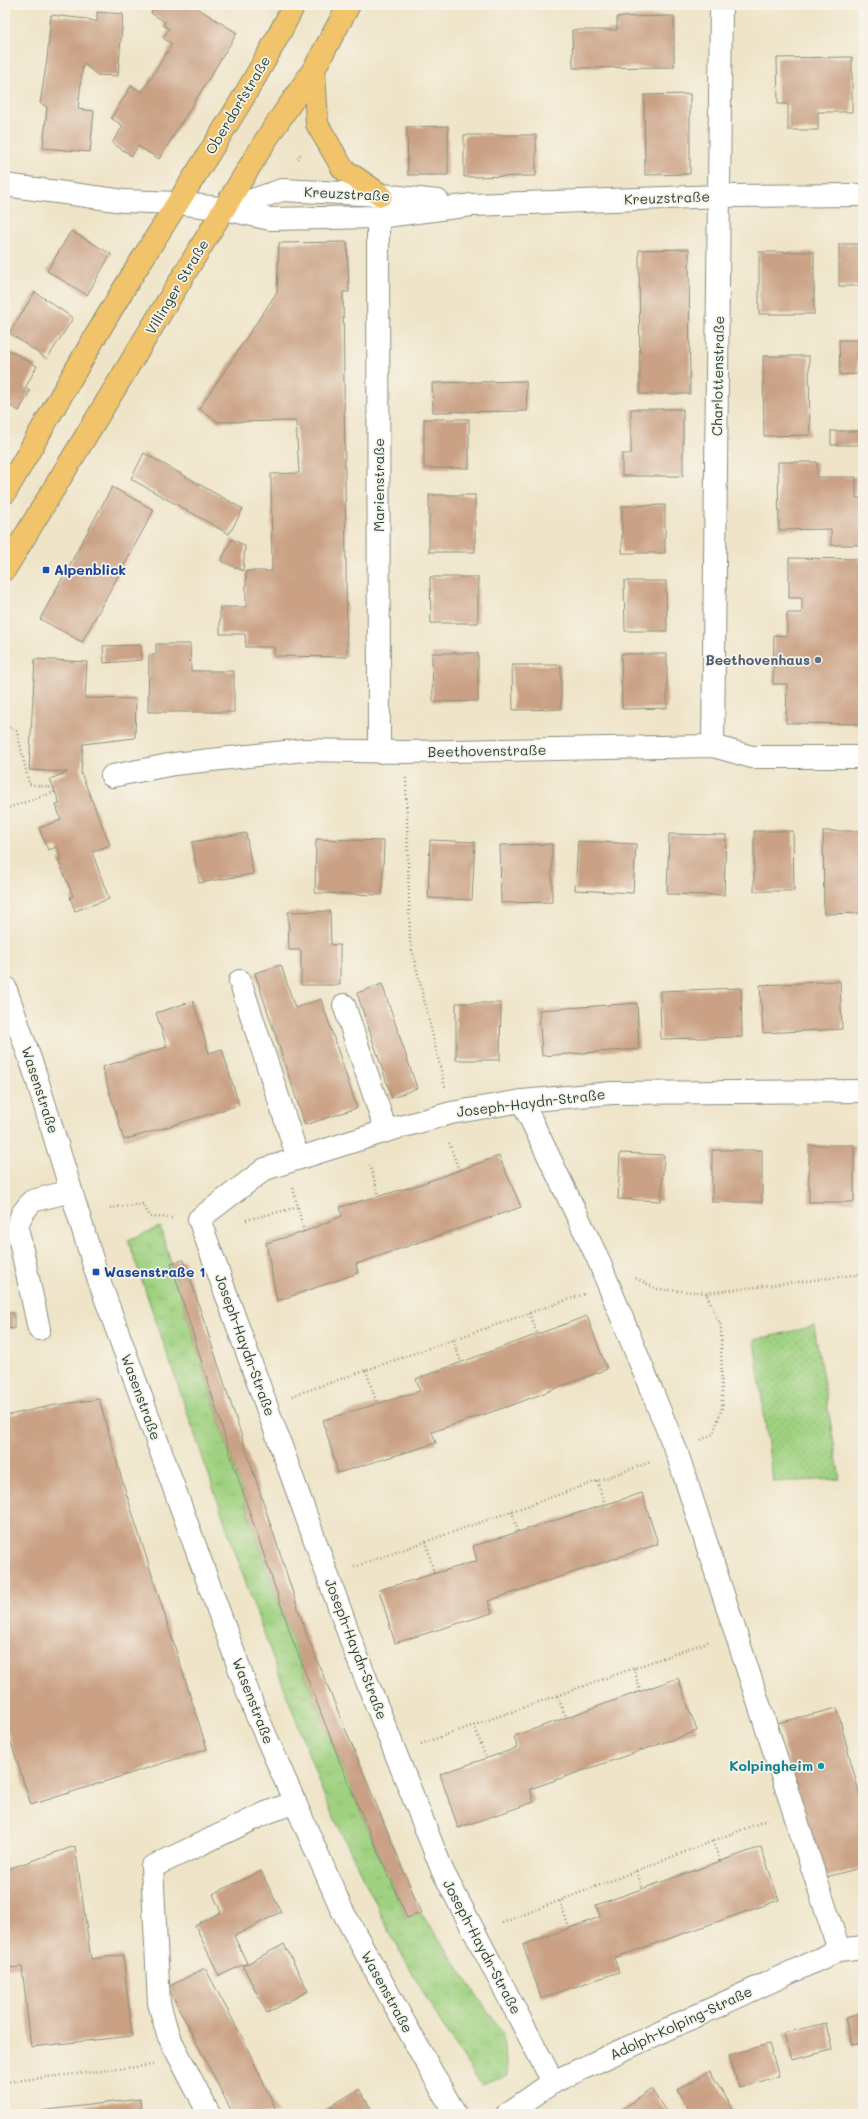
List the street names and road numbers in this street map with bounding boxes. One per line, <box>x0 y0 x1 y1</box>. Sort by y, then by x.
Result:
street label: Oberdorfstraße <box>201 52 274 157</box>
street label: Kreuzstraße <box>304 182 390 205</box>
street label: Kreuzstraße <box>624 187 710 208</box>
street label: Villinger Straße <box>141 236 213 338</box>
street label: Charlottenstraße <box>707 316 728 436</box>
street label: Marienstraße <box>369 438 388 532</box>
street label: Beethovenstraße <box>428 740 546 761</box>
street label: Wasenstraße <box>17 1044 63 1136</box>
street label: Joseph-Haydn-Straße <box>455 1084 606 1121</box>
street label: Joseph-Haydn-Straße <box>211 1271 280 1418</box>
street label: Wasenstraße <box>117 1351 166 1443</box>
street label: Joseph-Haydn-Straße <box>321 1575 392 1722</box>
street label: Wasenstraße <box>228 1655 279 1746</box>
street label: Joseph-Haydn-Straße <box>439 1876 526 2017</box>
street label: Wasenstraße <box>357 1948 418 2036</box>
street label: Adolph-Kolping-Straße <box>606 1981 755 2064</box>

